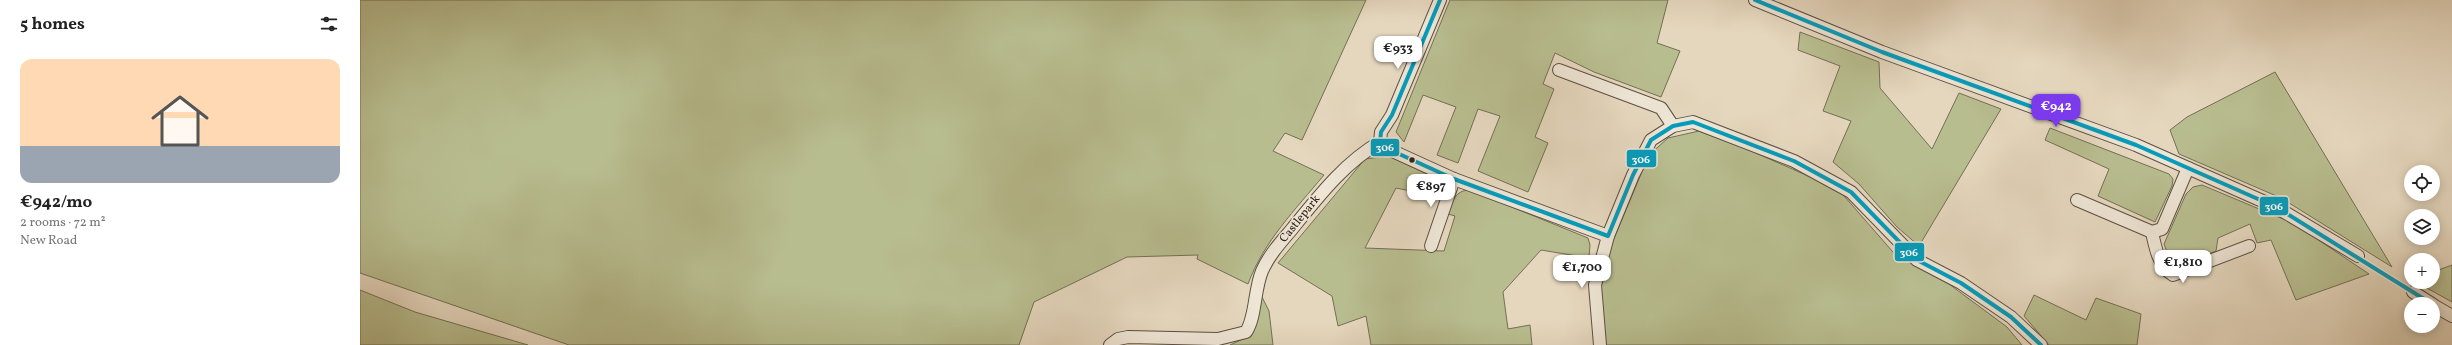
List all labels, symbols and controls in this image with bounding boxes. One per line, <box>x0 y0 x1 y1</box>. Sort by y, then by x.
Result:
text: 5 homes <box>20 13 85 36</box>
icon: filters <box>318 13 340 35</box>
pin: €933 <box>1374 36 1422 70</box>
text: €933 <box>1383 40 1413 58</box>
icon: home <box>144 85 216 157</box>
pin: €942 <box>2032 94 2080 128</box>
text: €942 <box>2040 98 2072 116</box>
line badge: 306 <box>1370 138 1400 157</box>
text: 306 <box>1376 141 1394 156</box>
line badge: 306 <box>1626 149 1657 168</box>
text: 306 <box>1632 153 1650 168</box>
unlabelled marker <box>1407 155 1417 165</box>
map controls <box>2404 165 2440 333</box>
button: locate <box>2404 165 2440 201</box>
pin: €897 <box>1407 174 1455 208</box>
text: €897 <box>1416 178 1446 196</box>
text: €942/mo <box>20 191 92 214</box>
street label: Castlepark <box>1276 192 1324 246</box>
line badge: 306 <box>2259 196 2289 216</box>
text: 306 <box>2265 200 2283 215</box>
button: layers <box>2404 209 2440 245</box>
text: 2 rooms · 72 m² <box>20 214 106 232</box>
text: New Road <box>20 232 77 250</box>
line badge: 306 <box>1894 242 1925 262</box>
text: 306 <box>1900 246 1918 261</box>
pin: €1,810 <box>2150 250 2216 284</box>
button: + <box>2404 253 2440 289</box>
text: €1,810 <box>2164 254 2202 272</box>
pin: €1,700 <box>1549 255 1615 289</box>
text: €1,700 <box>1562 259 1602 277</box>
button: − <box>2404 297 2440 333</box>

